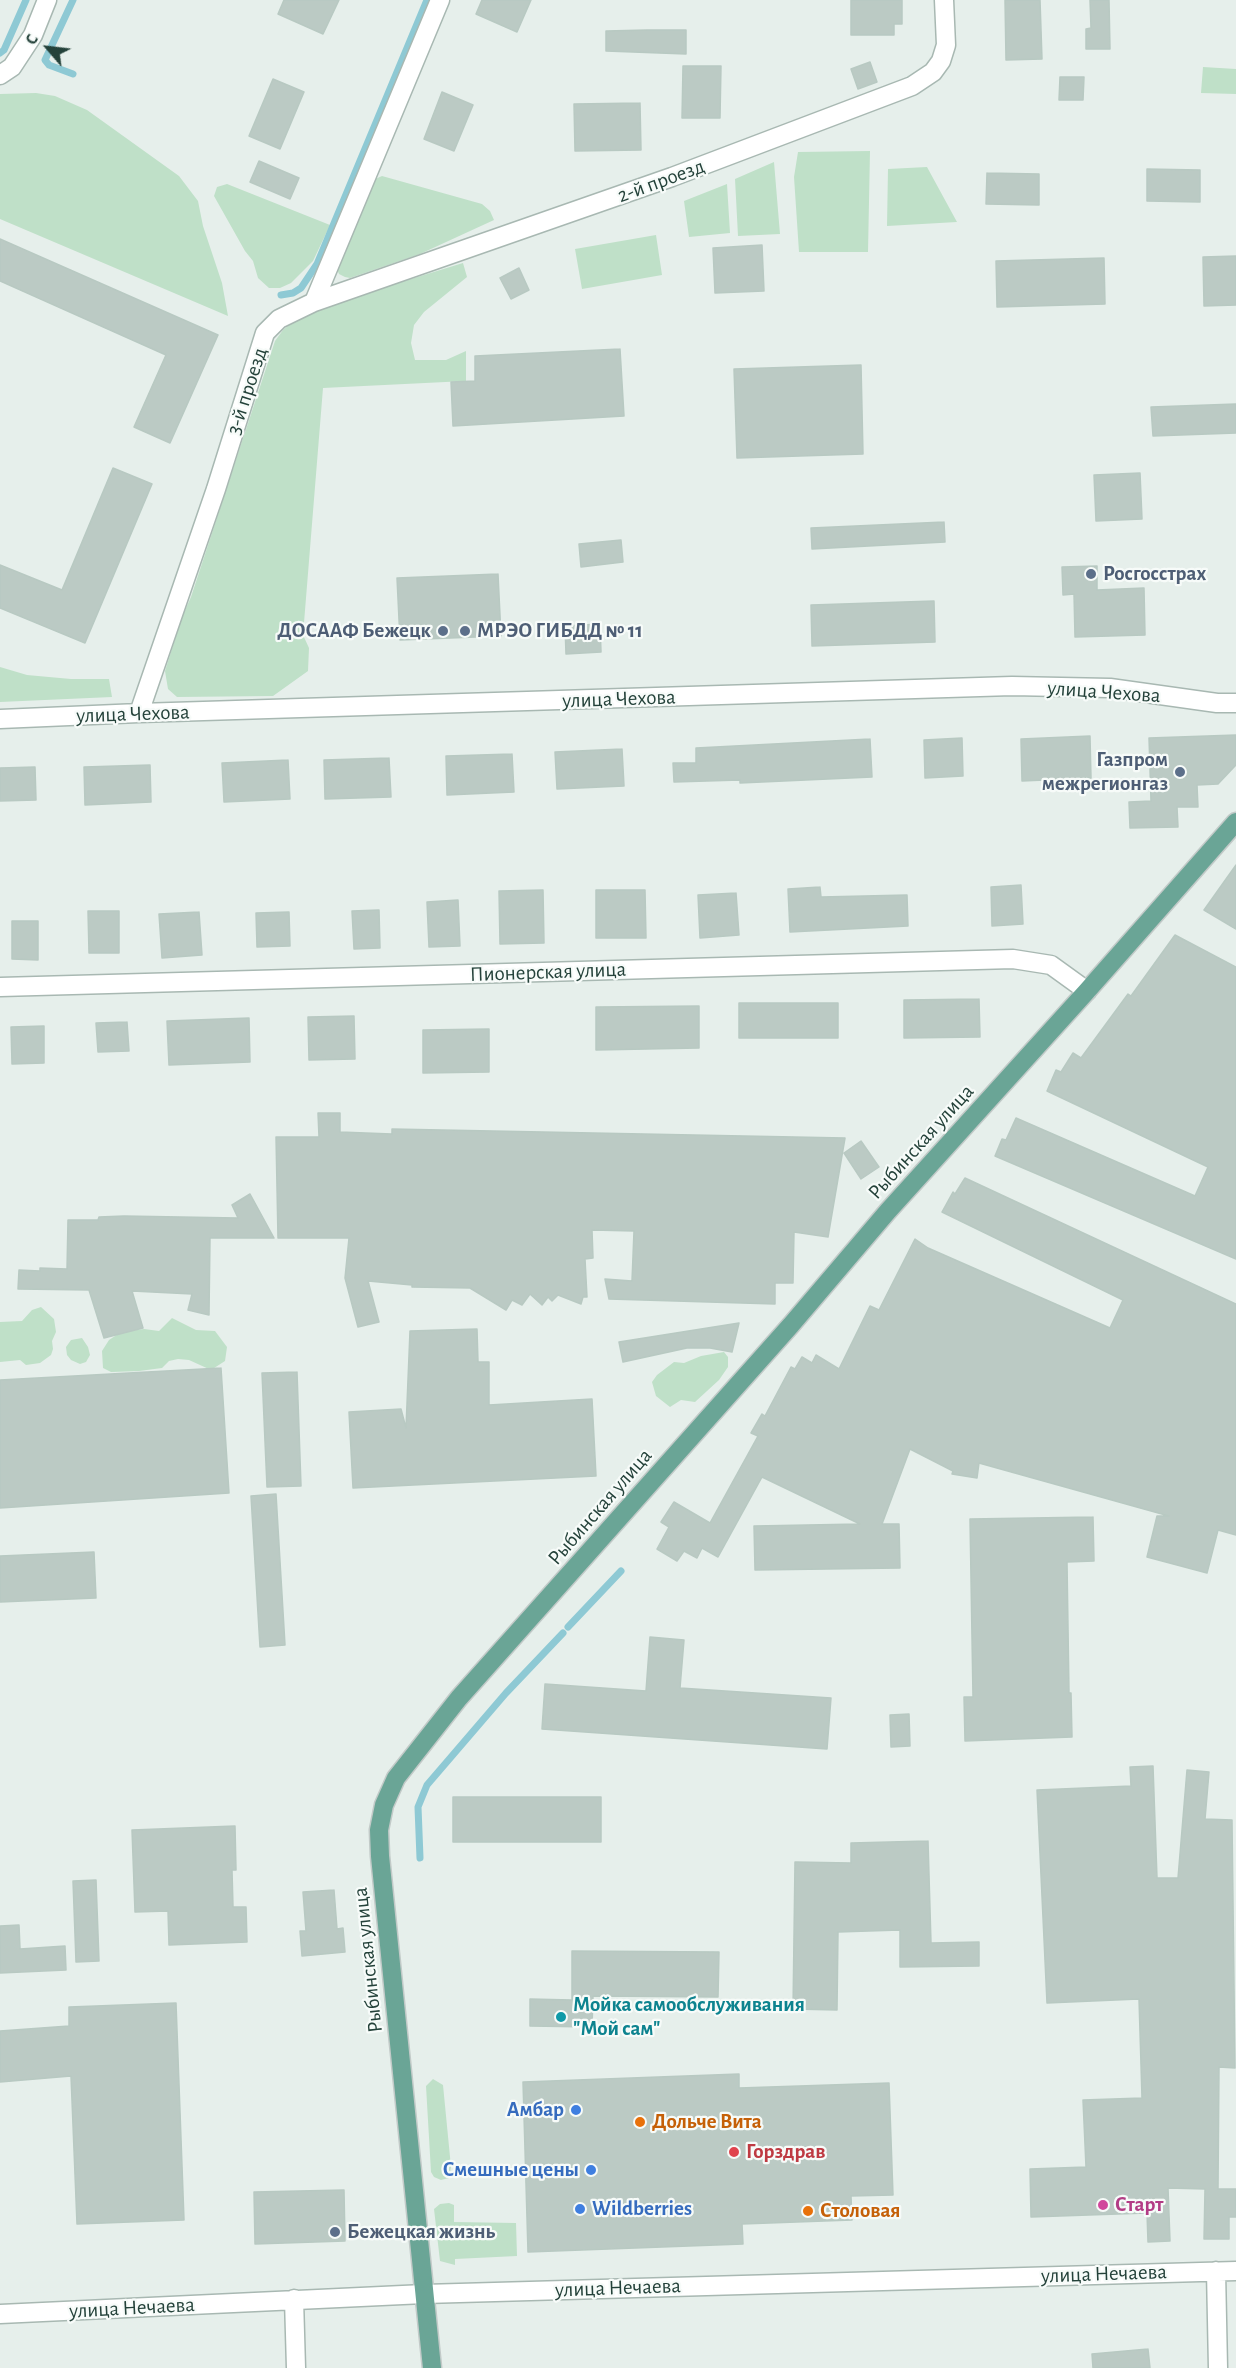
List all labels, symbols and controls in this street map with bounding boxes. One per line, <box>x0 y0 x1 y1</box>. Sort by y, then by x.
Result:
north arrow <box>18 18 78 78</box>
text: С <box>23 32 41 47</box>
street label: 2-й проезд <box>614 154 708 208</box>
street label: 3-й проезд <box>221 344 273 438</box>
place label: Росгосстрах <box>1103 561 1206 587</box>
marker: Росгосстрах <box>1084 567 1098 581</box>
place label: ДОСААФ Бежецк <box>277 618 431 644</box>
place label: МРЭО ГИБДД № 11 <box>477 618 643 644</box>
marker: ДОСААФ Бежецк <box>436 624 450 638</box>
marker: МРЭО ГИБДД № 11 <box>458 624 472 638</box>
street label: улица Чехова <box>1047 675 1161 709</box>
street label: улица Чехова <box>562 684 676 714</box>
street label: улица Чехова <box>76 699 190 729</box>
place label: Газпром межрегионгаз <box>1042 747 1168 797</box>
marker: Газпром межрегионгаз <box>1173 765 1187 779</box>
street label: Пионерская улица <box>469 957 627 987</box>
street label: Рыбинская улица <box>863 1079 979 1205</box>
street label: Рыбинская улица <box>543 1444 657 1570</box>
street label: Рыбинская улица <box>348 1886 388 2034</box>
place label: Мойка самообслуживания "Мой сам" <box>573 1992 805 2042</box>
marker: Мойка самообслуживания "Мой сам" <box>554 2010 568 2024</box>
place label: Амбар <box>507 2097 564 2123</box>
marker: Амбар <box>569 2103 583 2117</box>
place label: Дольче Вита <box>652 2109 762 2135</box>
marker: Дольче Вита <box>633 2115 647 2129</box>
place label: Горздрав <box>746 2139 825 2165</box>
marker: Горздрав <box>727 2145 741 2159</box>
place label: Смешные цены <box>443 2157 579 2183</box>
marker: Смешные цены <box>584 2163 598 2177</box>
place label: Старт <box>1115 2192 1164 2218</box>
place label: Wildberries <box>592 2196 692 2222</box>
place label: Столовая <box>820 2198 901 2224</box>
marker: Старт <box>1096 2198 1110 2212</box>
marker: Wildberries <box>573 2202 587 2216</box>
marker: Столовая <box>801 2204 815 2218</box>
place label: Бежецкая жизнь <box>347 2219 495 2245</box>
marker: Бежецкая жизнь <box>328 2225 342 2239</box>
street label: улица Нечаева <box>1041 2259 1167 2289</box>
street label: улица Нечаева <box>555 2273 681 2303</box>
street label: улица Нечаева <box>68 2292 196 2324</box>

